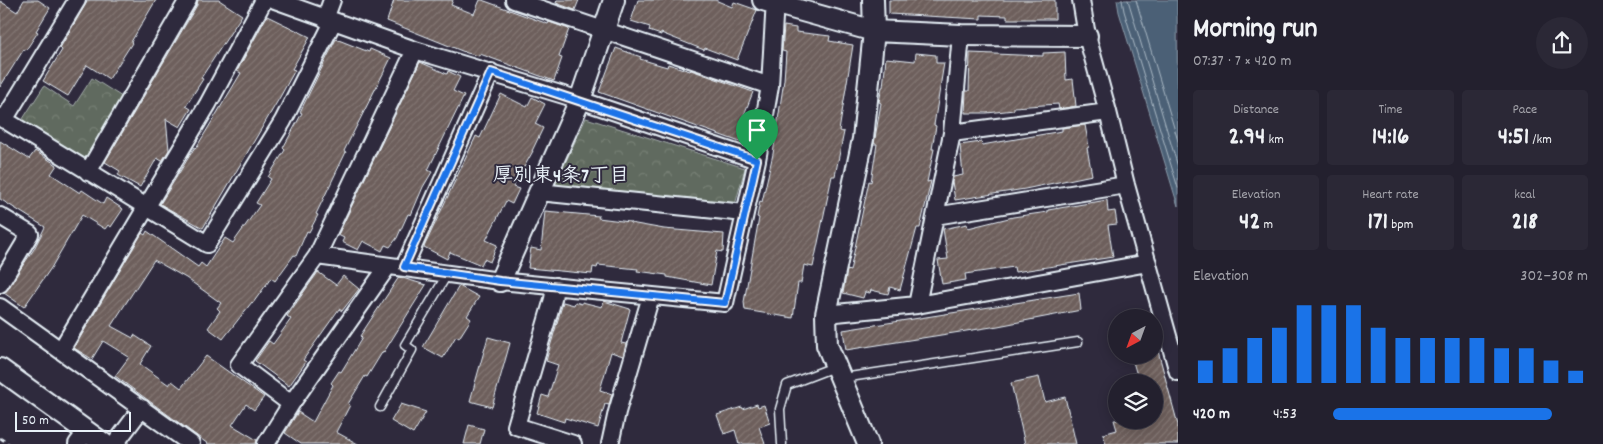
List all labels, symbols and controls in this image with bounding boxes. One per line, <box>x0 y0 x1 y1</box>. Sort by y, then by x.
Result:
text: Morning run <box>1193 11 1317 51</box>
button: share <box>1536 17 1588 69</box>
text: 07:37 · 7 × 420 m <box>1193 50 1291 73</box>
text: Distance <box>1233 100 1279 120</box>
text: Time <box>1379 100 1402 120</box>
text: Pace <box>1512 100 1537 120</box>
pin <box>736 109 778 160</box>
icon: arrive <box>743 116 771 144</box>
text: 2.94 <box>1228 120 1265 156</box>
text: 14:16 <box>1372 120 1409 156</box>
text: 4:51 <box>1498 120 1529 156</box>
text: km <box>1265 130 1284 150</box>
text: /km <box>1529 130 1552 150</box>
district label: 厚別東4条7丁目 <box>493 163 629 191</box>
text: Elevation <box>1232 185 1281 205</box>
text: Heart rate <box>1362 185 1419 205</box>
text: kcal <box>1514 185 1535 205</box>
text: 42 <box>1239 205 1260 241</box>
text: 171 <box>1368 205 1388 241</box>
text: 218 <box>1512 205 1538 241</box>
text: m <box>1260 215 1273 235</box>
text: bpm <box>1388 215 1413 235</box>
text: Elevation <box>1193 265 1249 288</box>
text: 302–308 m <box>1520 265 1588 288</box>
north arrow <box>1108 309 1162 364</box>
map controls <box>1108 309 1163 429</box>
button: layers <box>1108 374 1163 429</box>
text: 420 m <box>1193 403 1230 426</box>
text: 4:53 <box>1273 403 1297 426</box>
scale bar <box>15 409 131 432</box>
text: 50 m <box>22 411 49 431</box>

